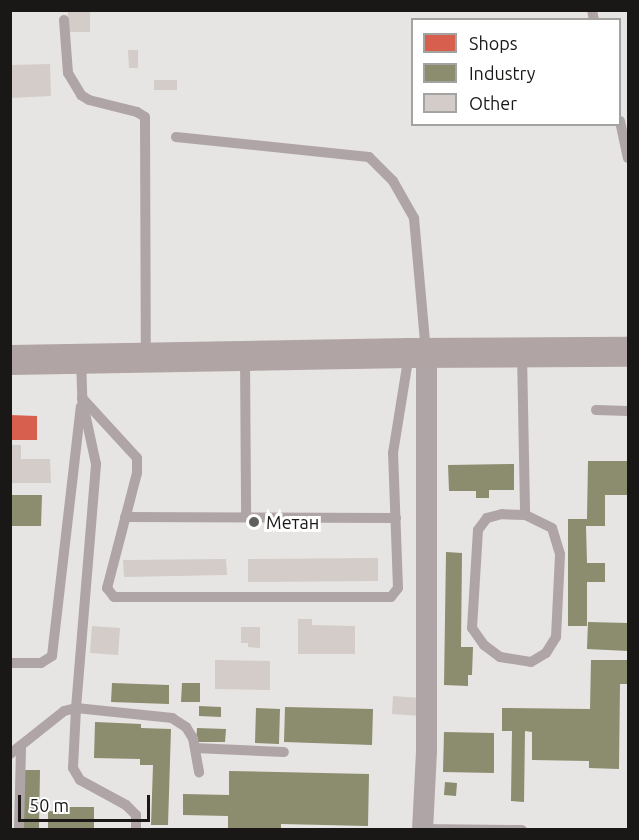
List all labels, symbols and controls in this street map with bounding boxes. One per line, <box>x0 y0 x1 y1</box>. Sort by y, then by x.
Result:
legend <box>411 18 621 126</box>
text: Shops <box>469 33 518 53</box>
text: Industry <box>469 63 535 83</box>
text: Other <box>469 93 517 113</box>
place label: Метан <box>266 511 319 533</box>
marker: Метан <box>247 515 261 529</box>
scale bar <box>21 783 153 821</box>
text: 50 m <box>29 795 69 815</box>

